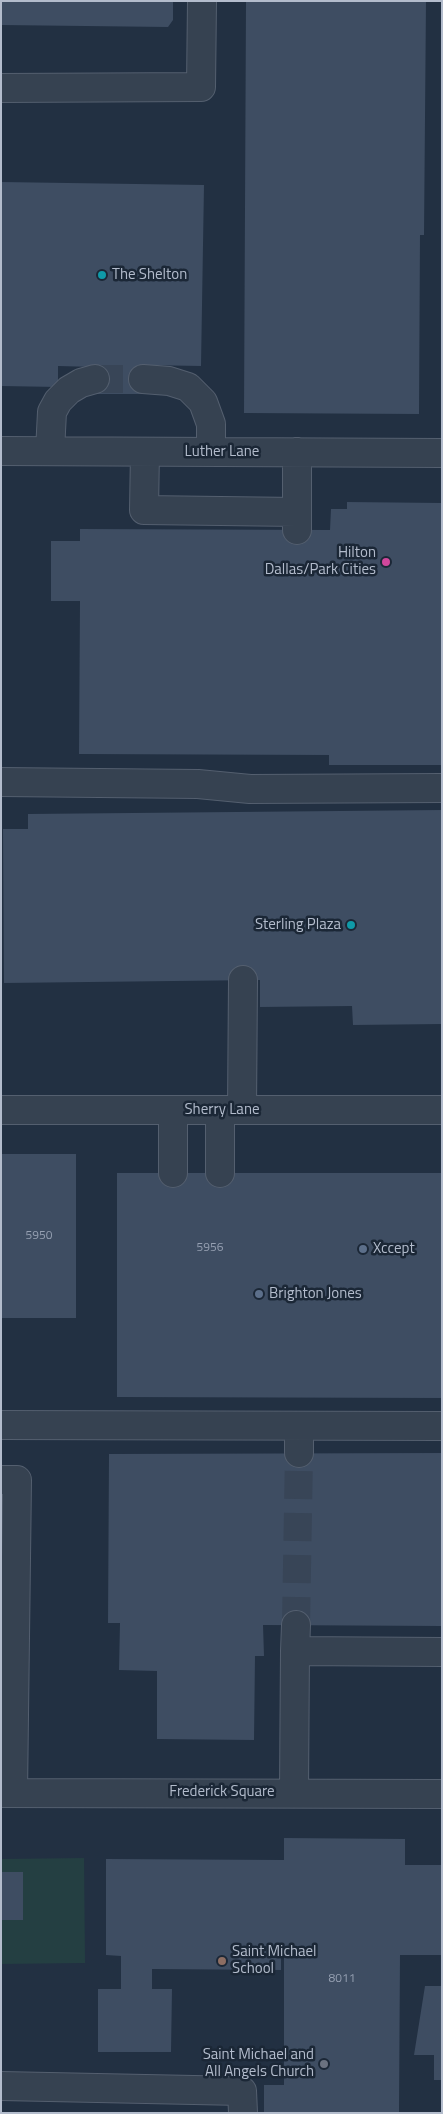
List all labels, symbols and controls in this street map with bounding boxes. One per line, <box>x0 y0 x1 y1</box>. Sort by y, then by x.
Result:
place label: The Shelton <box>112 266 187 284</box>
marker: The Shelton <box>96 269 108 281</box>
street label: Luther Lane <box>185 443 259 461</box>
place label: Hilton Dallas/Park Cities <box>265 544 376 579</box>
marker: Hilton Dallas/Park Cities <box>380 556 392 568</box>
place label: Sterling Plaza <box>255 916 341 934</box>
marker: Sterling Plaza <box>345 919 357 931</box>
street label: Sherry Lane <box>184 1101 260 1119</box>
house number: 5950 <box>26 1229 52 1243</box>
place label: Xccept <box>373 1240 415 1258</box>
house number: 5956 <box>197 1241 223 1255</box>
marker: Xccept <box>357 1243 369 1255</box>
place label: Brighton Jones <box>269 1285 362 1303</box>
marker: Brighton Jones <box>253 1288 265 1300</box>
street label: Frederick Square <box>169 1783 275 1801</box>
place label: Saint Michael School <box>232 1943 317 1978</box>
marker: Saint Michael School <box>216 1955 228 1967</box>
house number: 8011 <box>329 1972 355 1986</box>
place label: Saint Michael and All Angels Church <box>203 2046 314 2081</box>
marker: Saint Michael and All Angels Church <box>318 2058 330 2070</box>

